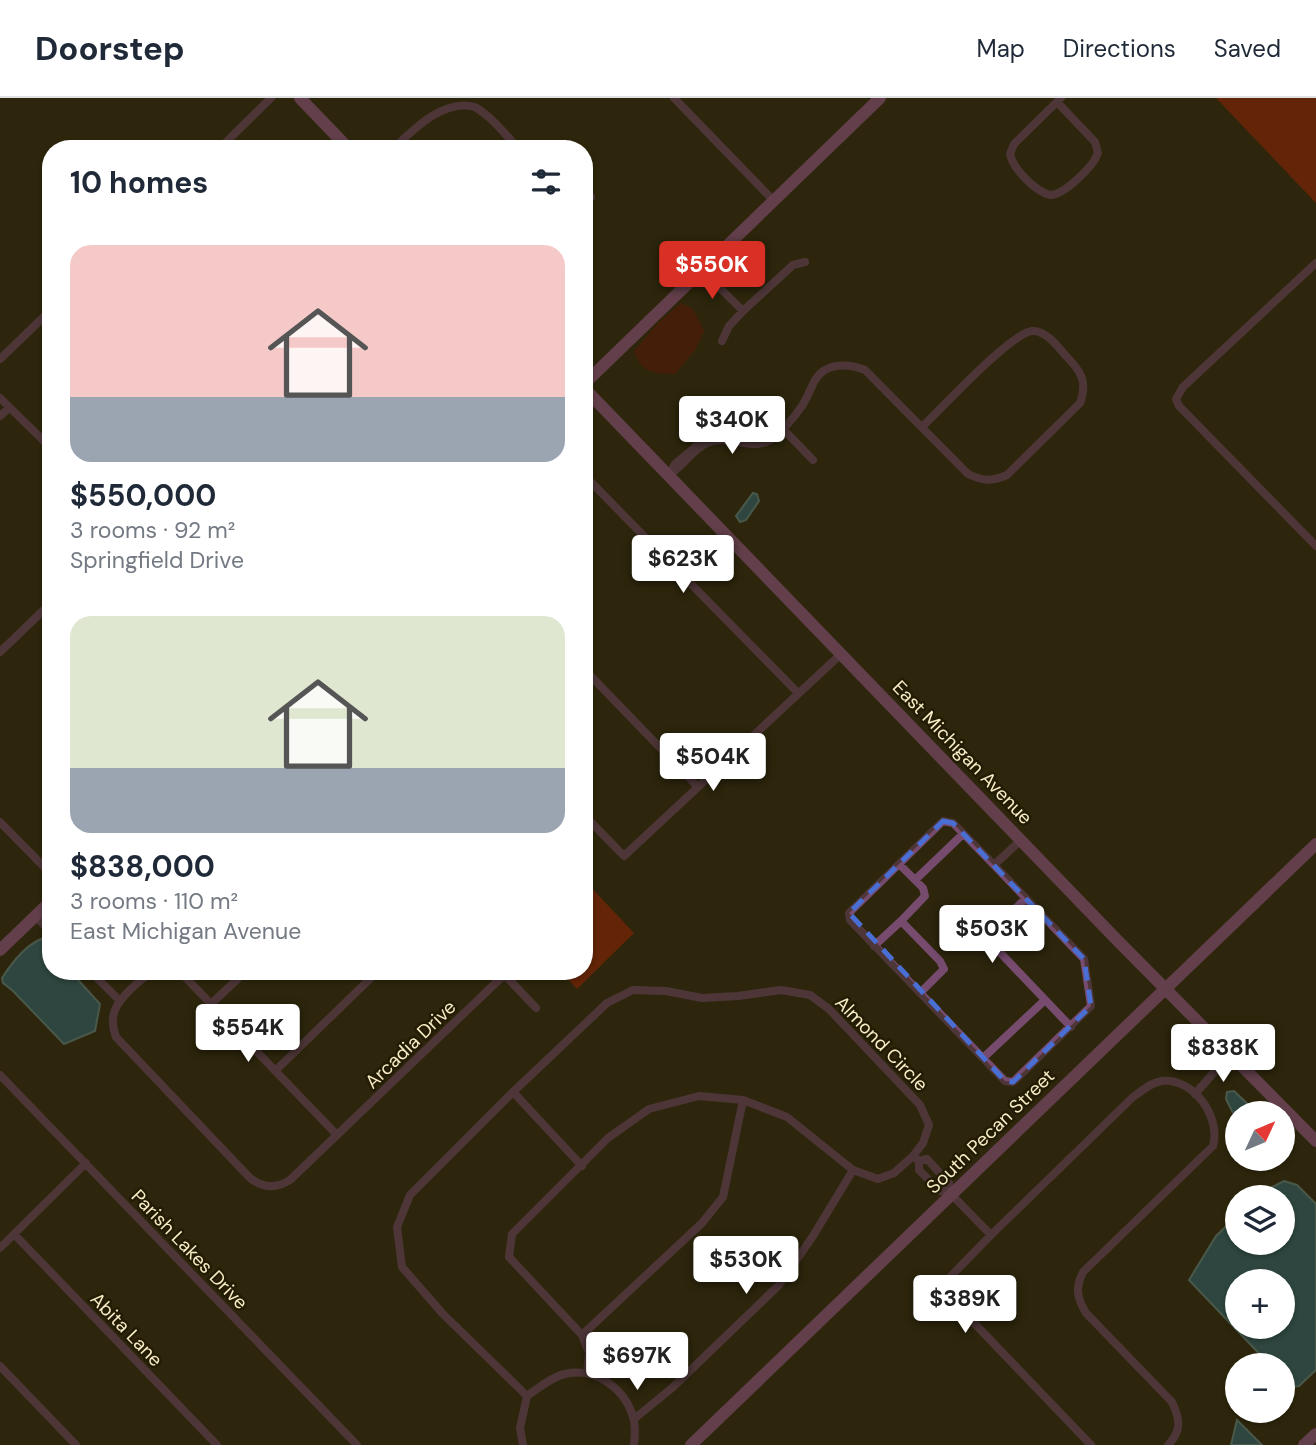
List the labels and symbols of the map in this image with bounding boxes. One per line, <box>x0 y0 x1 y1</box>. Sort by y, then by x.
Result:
pin: $550K <box>663 242 761 301</box>
pin: $340K <box>683 396 781 456</box>
pin: $623K <box>634 536 732 595</box>
street label: East Michigan Avenue <box>887 675 1038 830</box>
pin: $504K <box>664 734 762 793</box>
pin: $503K <box>943 906 1041 965</box>
street label: Almond Circle <box>830 990 934 1097</box>
street label: Arcadia Drive <box>359 995 461 1094</box>
pin: $554K <box>199 1004 297 1064</box>
pin: $838K <box>1174 1024 1272 1084</box>
street label: South Pecan Street <box>921 1064 1060 1199</box>
north arrow <box>1225 1101 1295 1171</box>
street label: Parish Lakes Drive <box>126 1184 253 1315</box>
pin: $530K <box>697 1236 795 1296</box>
pin: $389K <box>916 1276 1014 1335</box>
street label: Abita Lane <box>85 1287 168 1372</box>
pin: $697K <box>588 1332 686 1392</box>

